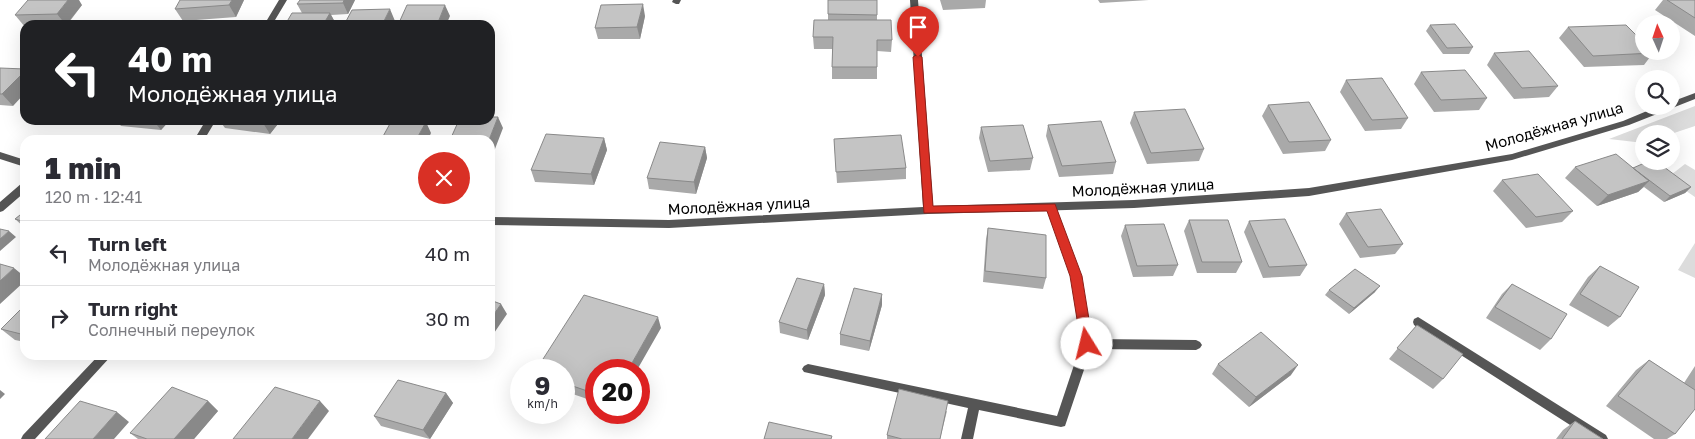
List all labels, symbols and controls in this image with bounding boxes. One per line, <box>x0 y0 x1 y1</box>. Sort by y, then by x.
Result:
pin <box>897 6 939 57</box>
icon: arrive <box>904 13 932 41</box>
north arrow <box>1635 15 1680 60</box>
map controls <box>1635 15 1680 170</box>
text: 40 m <box>128 38 212 80</box>
icon: left <box>45 40 110 105</box>
button: search <box>1635 70 1680 115</box>
text: Молодёжная улица <box>128 80 337 107</box>
street label: Молодёжная улица <box>1483 98 1625 154</box>
button: layers <box>1635 125 1680 170</box>
text: 1 min <box>45 150 121 186</box>
button: close <box>418 152 470 204</box>
street label: Молодёжная улица <box>1071 174 1215 200</box>
text: 120 m · 12:41 <box>45 187 142 207</box>
street label: Молодёжная улица <box>667 192 811 218</box>
text: Turn left <box>88 232 167 255</box>
icon: left <box>45 239 73 267</box>
text: 40 m <box>425 242 470 265</box>
text: Молодёжная улица <box>88 255 240 275</box>
text: Turn right <box>88 297 178 320</box>
icon: right <box>45 304 73 332</box>
text: 30 m <box>426 307 470 330</box>
position arrow <box>1060 317 1112 369</box>
text: Солнечный переулок <box>88 320 255 340</box>
speed limit sign: 20 <box>585 359 650 424</box>
text: 9 <box>535 370 550 401</box>
text: km/h <box>527 396 558 411</box>

